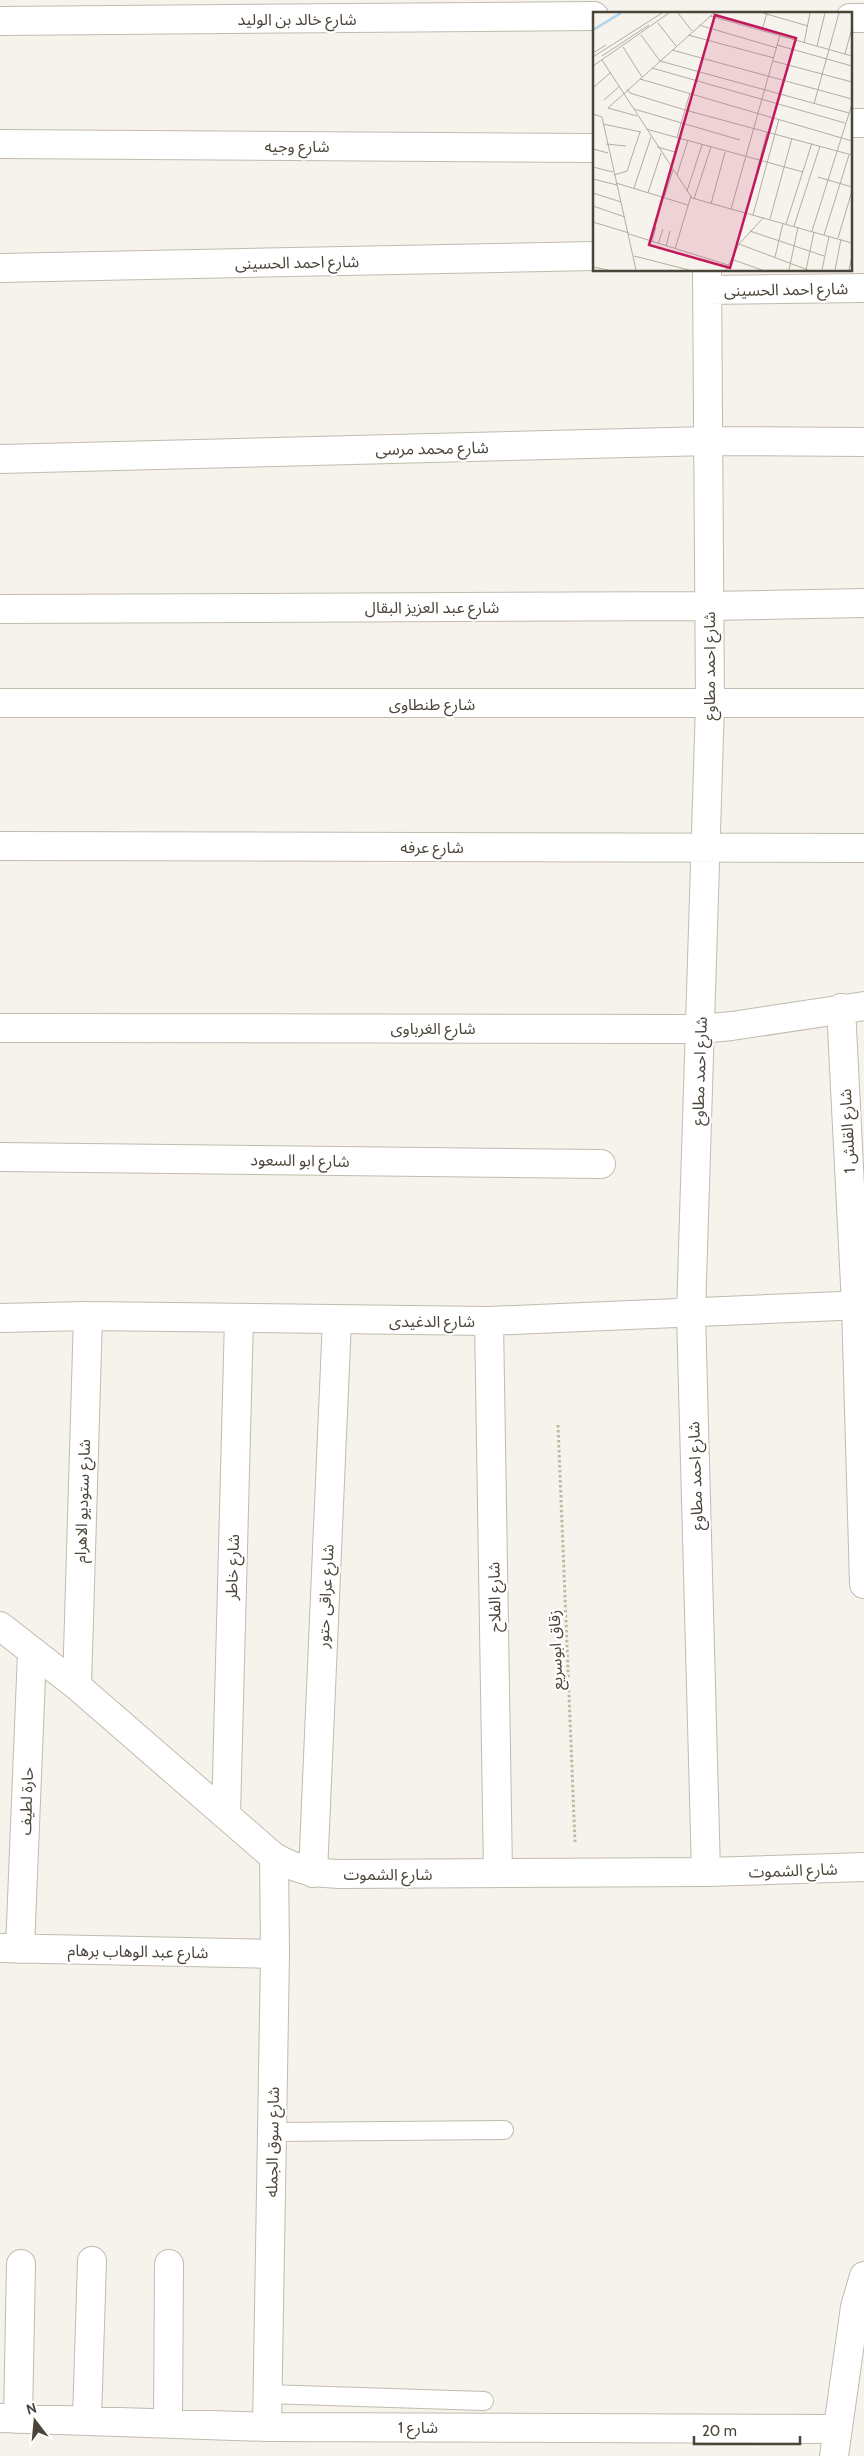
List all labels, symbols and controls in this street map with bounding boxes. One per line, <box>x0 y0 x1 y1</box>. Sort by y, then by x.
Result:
street label: شارع خالد بن الوليد <box>238 10 356 32</box>
inset map <box>593 12 852 271</box>
street label: شارع وجيه <box>264 137 330 159</box>
street label: شارع احمد الحسينى <box>235 252 359 276</box>
street label: شارع احمد الحسينى <box>724 279 848 303</box>
street label: شارع محمد مرسى <box>375 438 489 462</box>
street label: شارع عبد العزيز البقال <box>365 598 499 620</box>
street label: شارع احمد مطاوع <box>700 611 722 721</box>
street label: شارع طنطاوى <box>389 695 475 717</box>
street label: شارع عرفه <box>400 838 464 860</box>
street label: شارع احمد مطاوع <box>688 1016 714 1126</box>
street label: شارع الغرباوى <box>390 1019 476 1041</box>
street label: شارع القلش 1 <box>836 1088 862 1174</box>
street label: شارع ابو السعود <box>250 1150 350 1174</box>
street label: شارع الدغيدى <box>389 1312 475 1334</box>
street label: شارع احمد مطاوع <box>684 1421 710 1531</box>
street label: شارع ستوديو الاهرام <box>71 1439 97 1564</box>
street label: شارع خاطر <box>222 1534 246 1601</box>
street label: شارع عراقى حتور <box>313 1544 341 1650</box>
street label: شارع الفلاح <box>484 1562 508 1632</box>
street label: زقاق ابوسريع <box>545 1609 569 1691</box>
street label: حارة لطيف <box>16 1766 37 1836</box>
street label: شارع الشموت <box>748 1859 838 1885</box>
street label: شارع الشموت <box>343 1865 433 1887</box>
street label: شارع عبد الوهاب برهام <box>67 1941 209 1965</box>
street label: شارع سوق الجمله <box>262 2086 286 2198</box>
north arrow <box>10 2396 60 2446</box>
text: N <box>24 2398 39 2419</box>
scale bar <box>694 2414 800 2446</box>
street label: شارع 1 <box>398 2418 438 2440</box>
text: 20 m <box>702 2422 737 2440</box>

